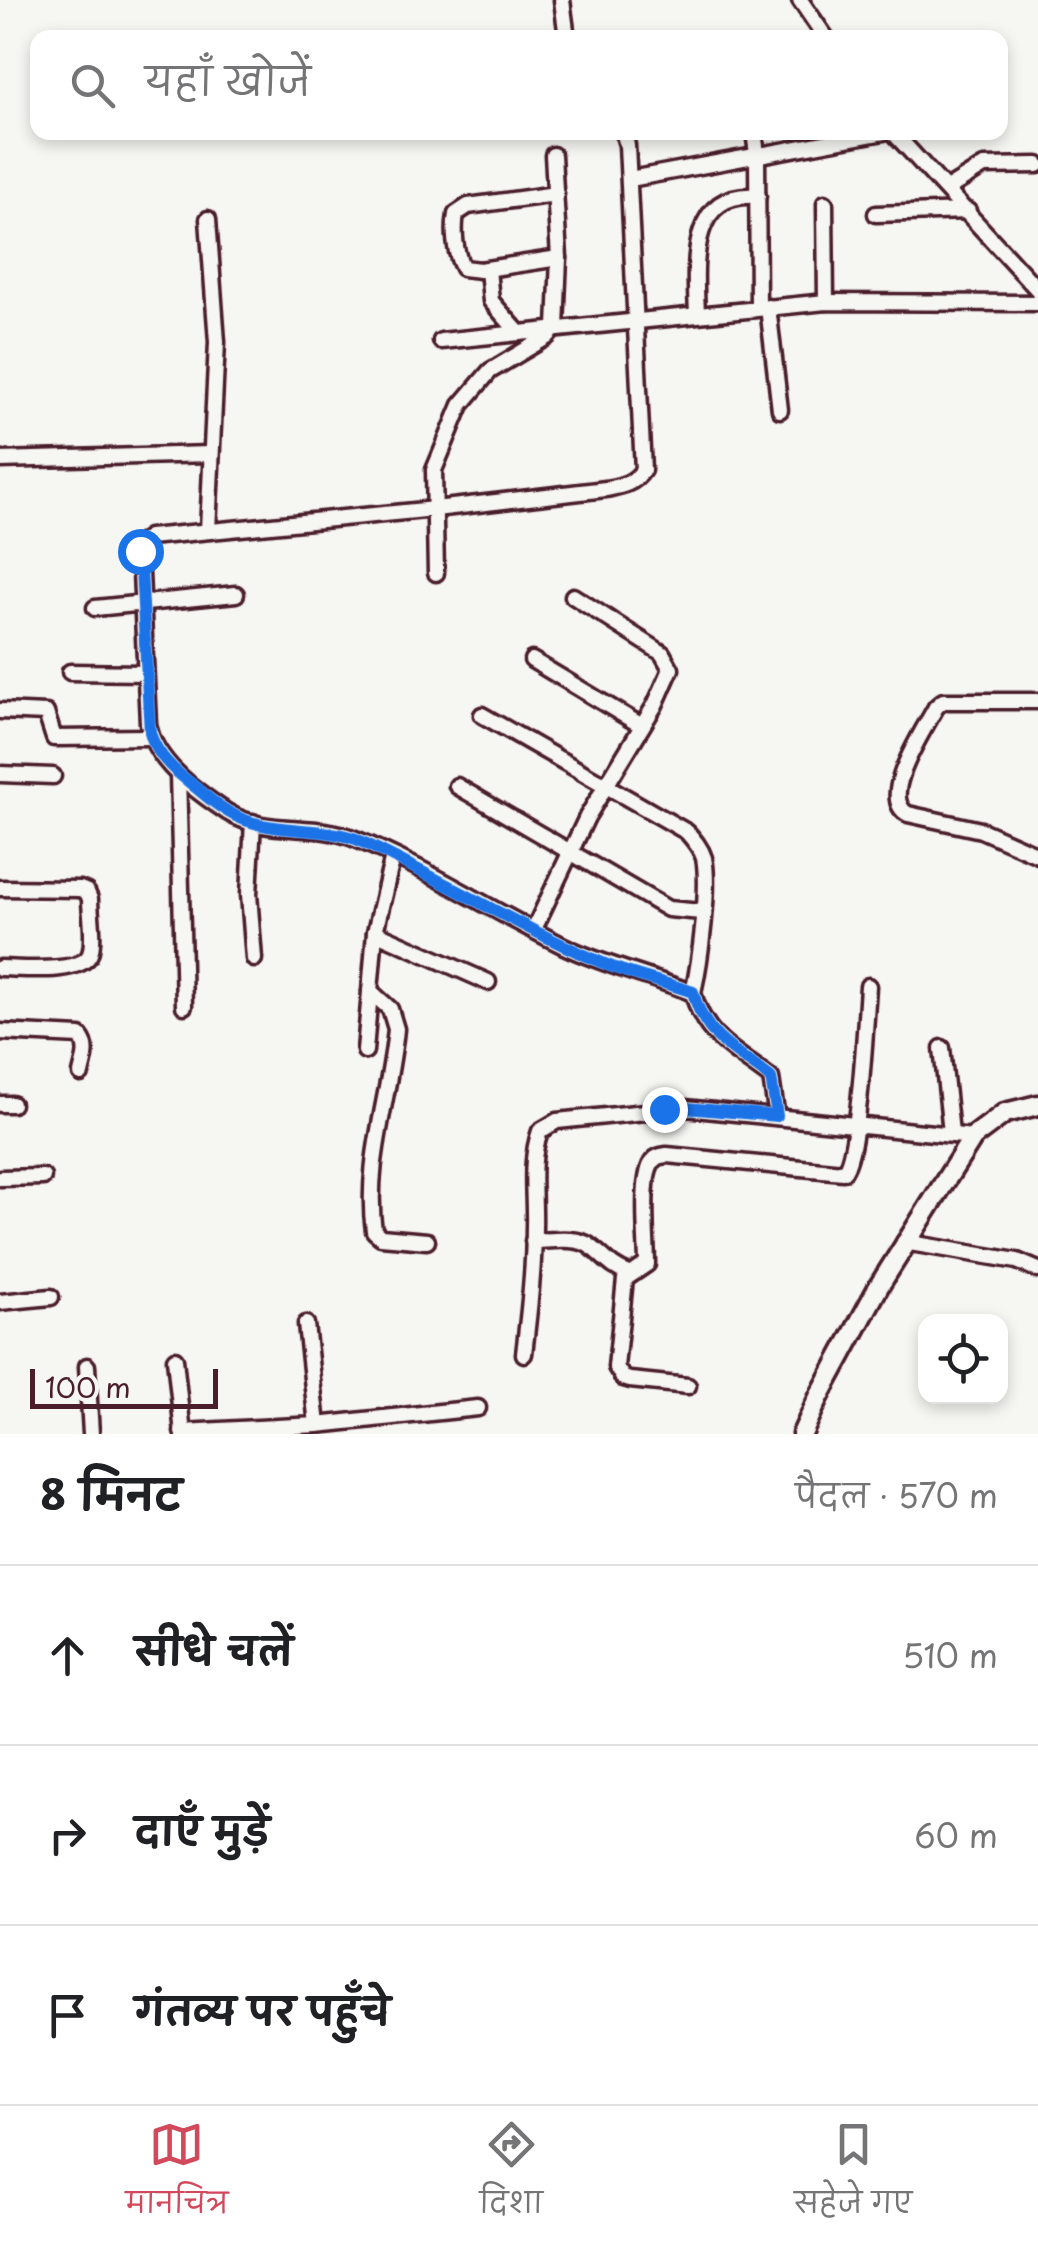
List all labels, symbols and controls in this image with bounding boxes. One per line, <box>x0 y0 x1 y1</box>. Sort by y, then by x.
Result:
search box <box>30 30 1008 140</box>
text: यहाँ खोजें <box>145 51 311 108</box>
icon: search <box>65 58 120 113</box>
route start <box>118 529 164 575</box>
route end <box>642 1087 688 1133</box>
map controls <box>918 1314 1008 1404</box>
button: locate <box>918 1314 1008 1404</box>
scale bar <box>30 1364 218 1408</box>
text: 100 m <box>45 1365 131 1408</box>
text: 8 मिनट <box>40 1461 182 1524</box>
text: पैदल · 570 m <box>795 1471 998 1519</box>
text: सीधे चलें <box>135 1621 293 1678</box>
icon: ahead <box>40 1628 95 1683</box>
text: 510 m <box>902 1631 998 1679</box>
text: दाएँ मुड़ें <box>135 1801 270 1858</box>
icon: right <box>40 1808 95 1863</box>
text: 60 m <box>914 1811 998 1859</box>
text: गंतव्य पर पहुँचे <box>135 1981 390 2038</box>
icon: arrive <box>40 1988 95 2043</box>
tab: मानचित्र <box>126 2117 228 2234</box>
tab: दिशा <box>479 2117 543 2234</box>
tab: सहेजे गए <box>794 2117 912 2234</box>

